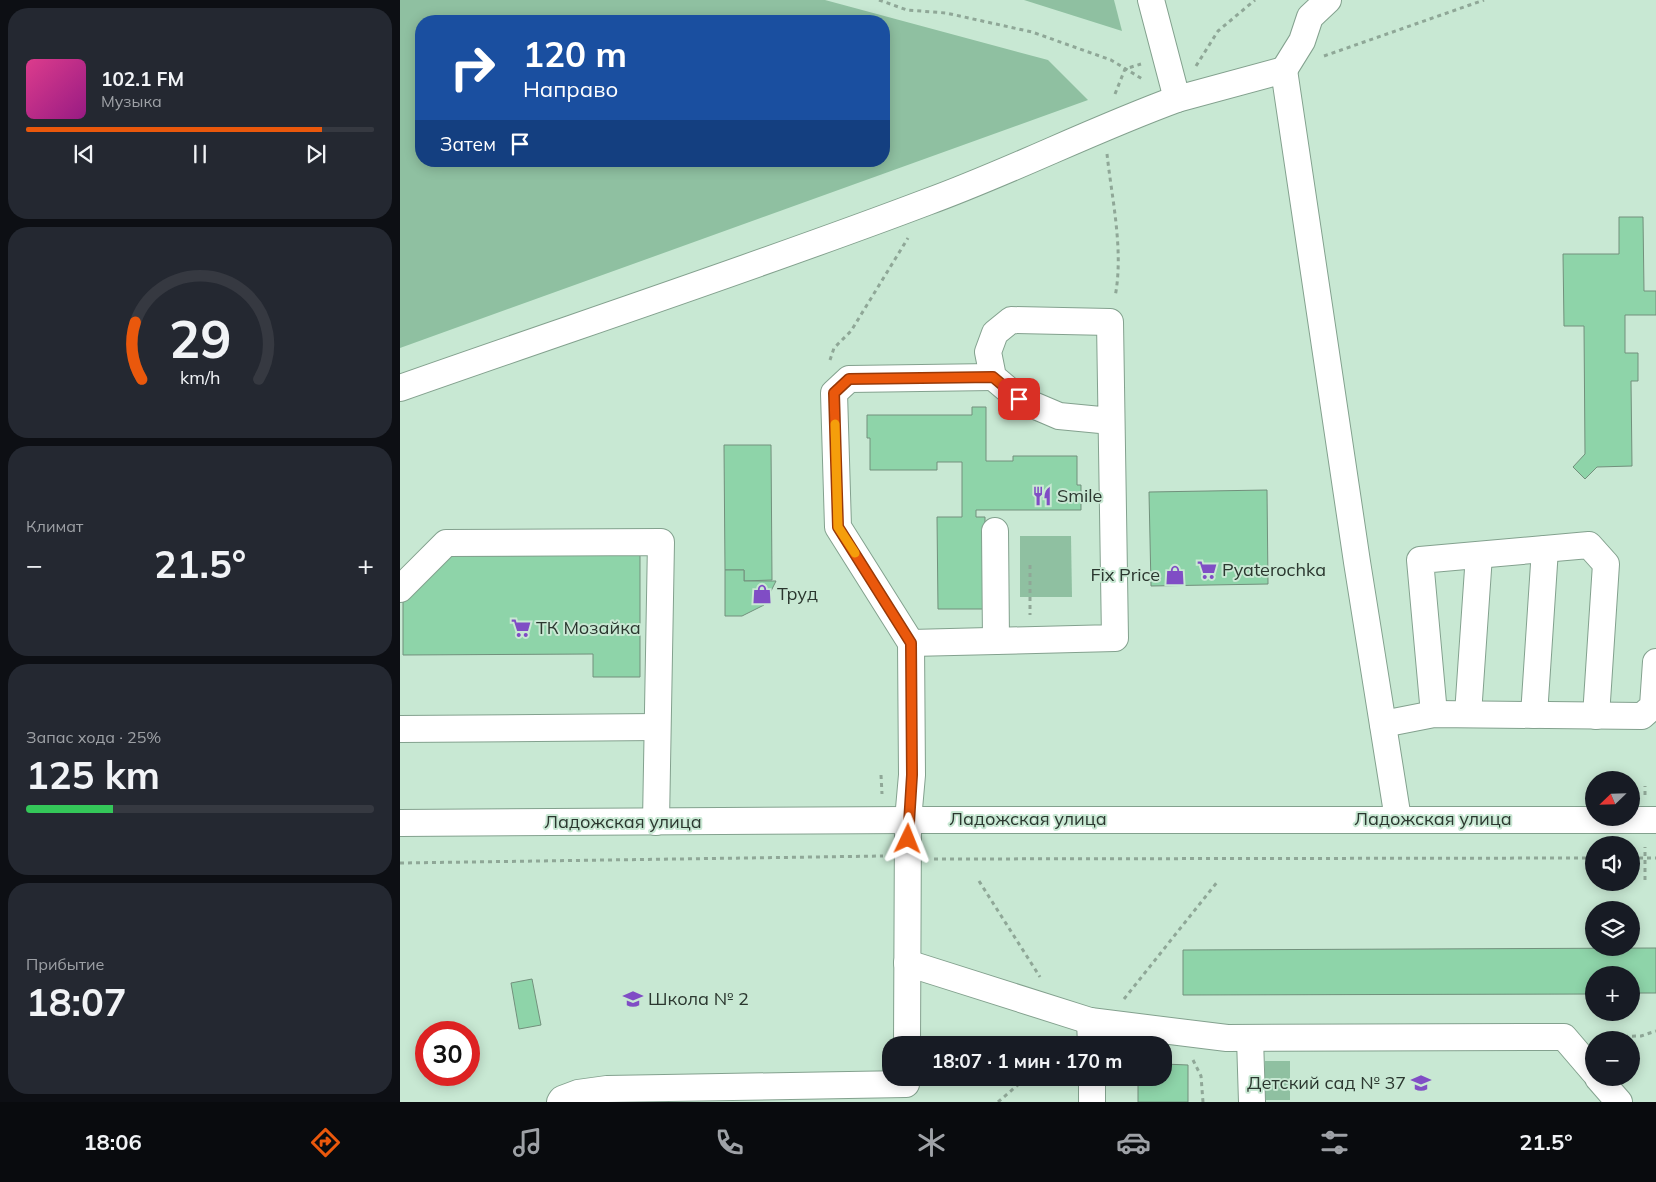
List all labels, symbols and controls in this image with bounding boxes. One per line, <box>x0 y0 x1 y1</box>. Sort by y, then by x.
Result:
text: 120 m <box>523 32 627 76</box>
icon: right <box>440 35 505 100</box>
text: 102.1 FM <box>101 67 184 91</box>
text: Направо <box>523 75 618 103</box>
text: Музыка <box>101 91 162 111</box>
icon: arrive <box>506 130 534 158</box>
text: Затем <box>440 132 496 156</box>
icon: previous <box>70 140 98 168</box>
icon: pause <box>186 140 214 168</box>
icon: next <box>302 140 330 168</box>
text: 29 <box>169 306 231 371</box>
text: km/h <box>180 366 220 388</box>
pin <box>998 378 1040 420</box>
icon: arrive <box>1005 385 1033 413</box>
place label: Smile <box>1057 484 1102 507</box>
restaurant icon: Smile <box>1031 485 1053 507</box>
text: Климат <box>26 516 83 536</box>
text: 21.5° <box>154 540 246 588</box>
text: − <box>26 547 43 582</box>
text: + <box>357 547 374 582</box>
place label: Pyaterochka <box>1222 558 1326 581</box>
supermarket icon: Pyaterochka <box>1196 559 1218 581</box>
place label: Fix Price <box>1090 563 1160 586</box>
shop icon: Fix Price <box>1164 564 1186 586</box>
place label: Труд <box>777 582 818 605</box>
shop icon: Труд <box>751 583 773 605</box>
place label: ТК Мозайка <box>536 616 641 639</box>
supermarket icon: ТК Мозайка <box>510 617 532 639</box>
text: Запас хода · 25% <box>26 727 161 747</box>
text: 125 km <box>26 751 160 799</box>
north arrow <box>1585 771 1640 826</box>
map controls <box>1585 771 1640 1086</box>
street label: Ладожская улица <box>949 807 1107 830</box>
street label: Ладожская улица <box>1354 807 1512 830</box>
street label: Ладожская улица <box>544 810 702 833</box>
position arrow <box>881 812 933 864</box>
button: sound <box>1585 836 1640 891</box>
button: layers <box>1585 901 1640 956</box>
text: Прибытие <box>26 954 104 974</box>
button: + <box>1585 966 1640 1021</box>
text: 18:07 <box>26 978 127 1026</box>
place label: Школа № 2 <box>648 987 749 1010</box>
school or university icon: Школа № 2 <box>622 988 644 1010</box>
speed limit sign: 30 <box>415 1021 480 1086</box>
button: − <box>1585 1031 1640 1086</box>
text: 18:07 · 1 мин · 170 m <box>932 1049 1122 1073</box>
place label: Детский сад № 37 <box>1247 1071 1406 1094</box>
school or university icon: Детский сад № 37 <box>1410 1072 1432 1094</box>
icon: directions <box>308 1125 343 1160</box>
icon: music <box>510 1125 545 1160</box>
icon: phone <box>712 1125 747 1160</box>
icon: climate <box>914 1125 949 1160</box>
icon: car <box>1116 1125 1151 1160</box>
icon: filters <box>1317 1125 1352 1160</box>
text: 18:06 <box>83 1128 142 1156</box>
text: 21.5° <box>1519 1128 1573 1156</box>

